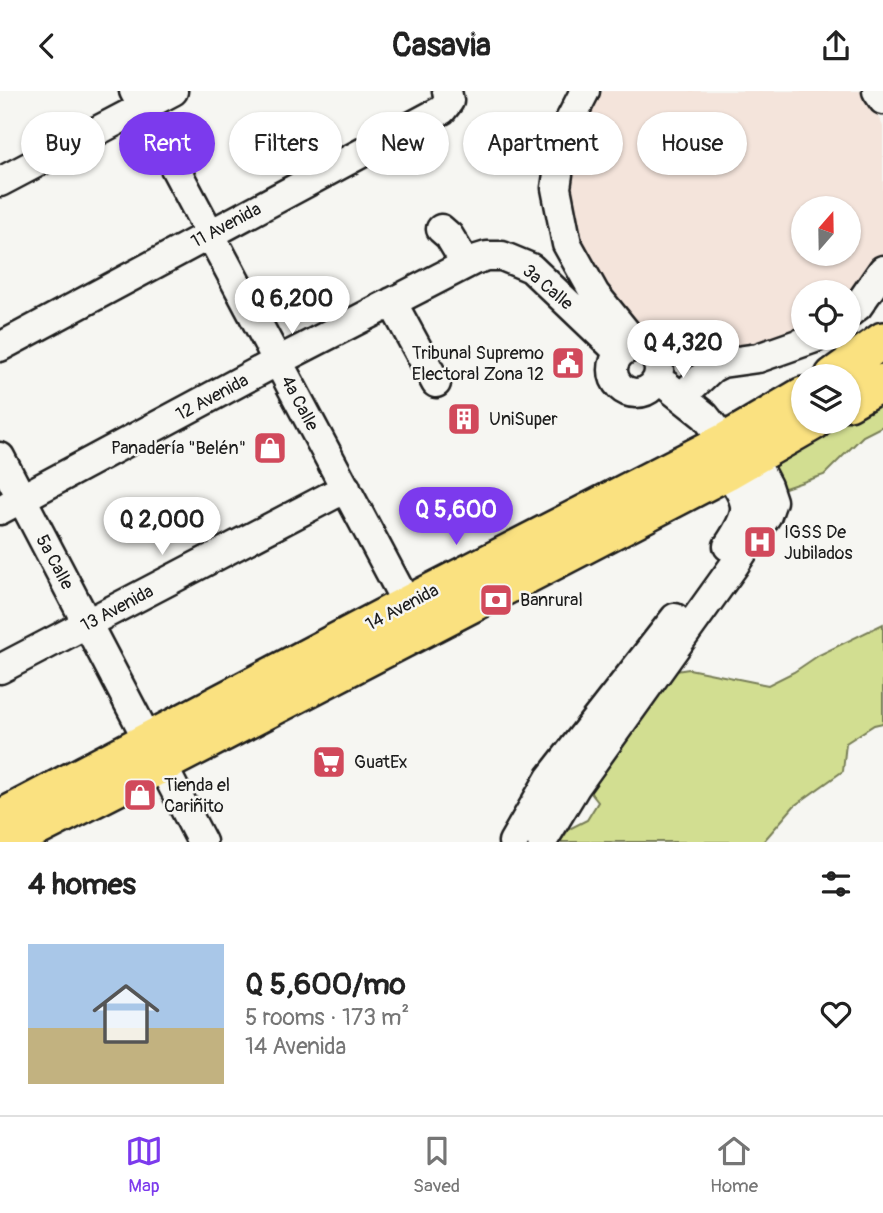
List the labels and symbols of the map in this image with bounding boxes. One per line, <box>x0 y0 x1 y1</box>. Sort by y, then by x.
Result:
north arrow <box>791 196 861 266</box>
street label: 11 Avenida <box>187 197 265 253</box>
street label: 3a Calle <box>518 260 578 315</box>
pin: Q 6,200 <box>227 277 357 336</box>
pin: Q 4,320 <box>618 321 748 380</box>
place label: Tribunal Supremo Electoral Zona 12 <box>412 342 544 386</box>
public building icon: Tribunal Supremo Electoral Zona 12 <box>549 344 587 382</box>
street label: 12 Avenida <box>172 369 252 426</box>
street label: 4a Calle <box>275 372 324 435</box>
building icon: UniSuper <box>445 400 483 438</box>
place label: UniSuper <box>489 408 558 431</box>
shop icon: Panadería "Belén" <box>251 429 289 467</box>
place label: Panadería "Belén" <box>111 437 246 460</box>
pin: Q 5,600 <box>391 487 521 547</box>
pin: Q 2,000 <box>97 497 227 557</box>
place label: IGSS De Jubilados <box>784 521 853 565</box>
hospital icon: IGSS De Jubilados <box>741 523 779 561</box>
street label: 5a Calle <box>31 531 79 594</box>
street label: 14 Avenida <box>362 579 443 636</box>
street label: 13 Avenida <box>77 580 157 637</box>
bank icon: Banrural <box>477 581 515 619</box>
place label: Banrural <box>520 589 583 612</box>
supermarket icon: GuatEx <box>310 743 348 781</box>
place label: GuatEx <box>354 751 408 774</box>
place label: Tienda el Cariñito <box>164 774 230 818</box>
shop icon: Tienda el Cariñito <box>121 776 159 814</box>

